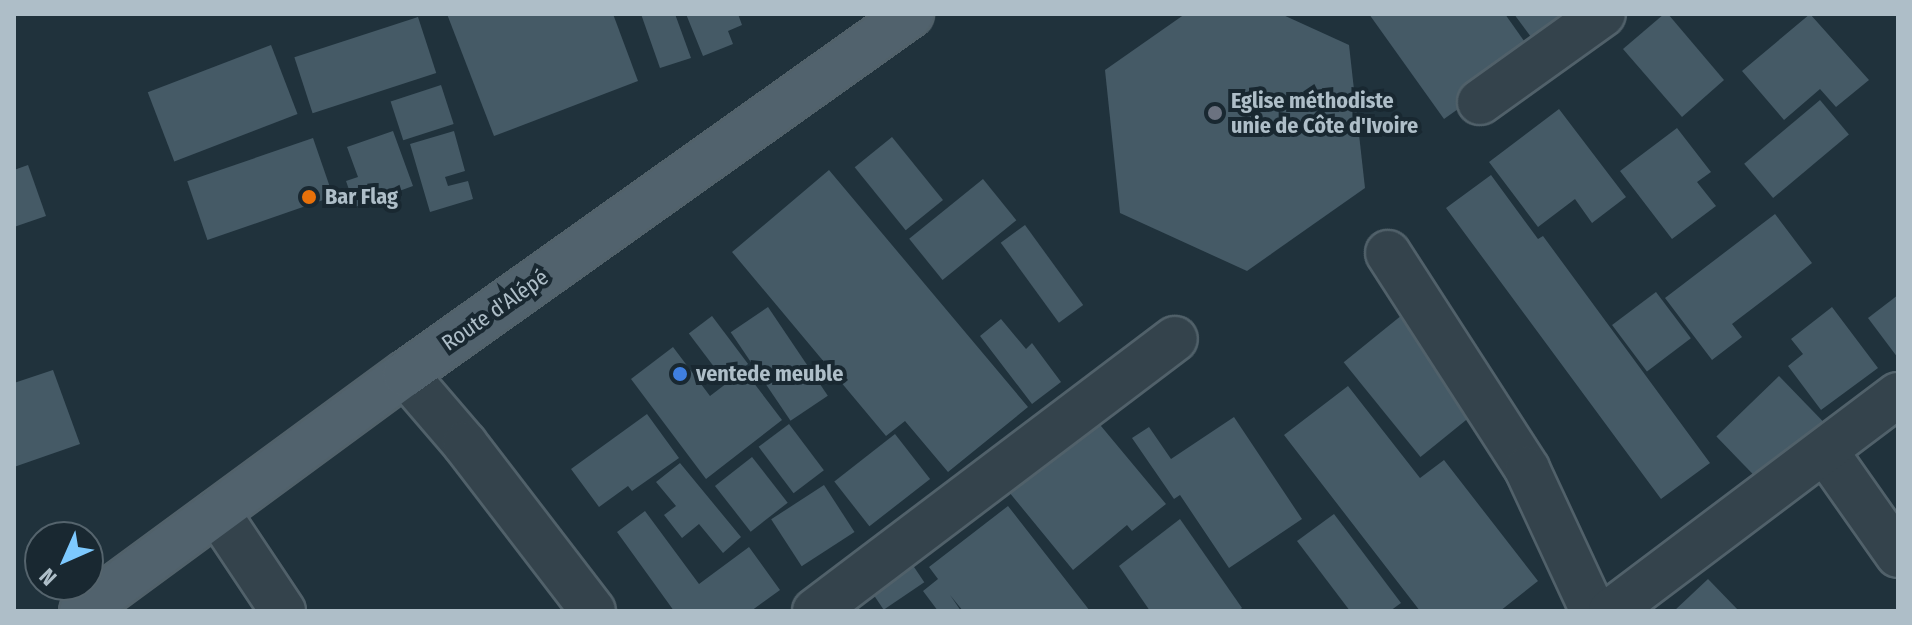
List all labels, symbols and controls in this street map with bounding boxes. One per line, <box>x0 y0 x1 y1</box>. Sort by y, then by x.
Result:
place label: Eglise méthodiste unie de Côte d'Ivoire <box>1231 87 1418 138</box>
marker: Eglise méthodiste unie de Côte d'Ivoire <box>1206 104 1224 122</box>
place label: Bar Flag <box>325 184 398 210</box>
marker: Bar Flag <box>300 188 318 206</box>
street label: Route d'Alépé <box>437 264 553 356</box>
place label: ventede meuble <box>696 361 843 387</box>
marker: ventede meuble <box>671 365 689 383</box>
north arrow <box>24 521 104 601</box>
text: N <box>34 563 62 591</box>

